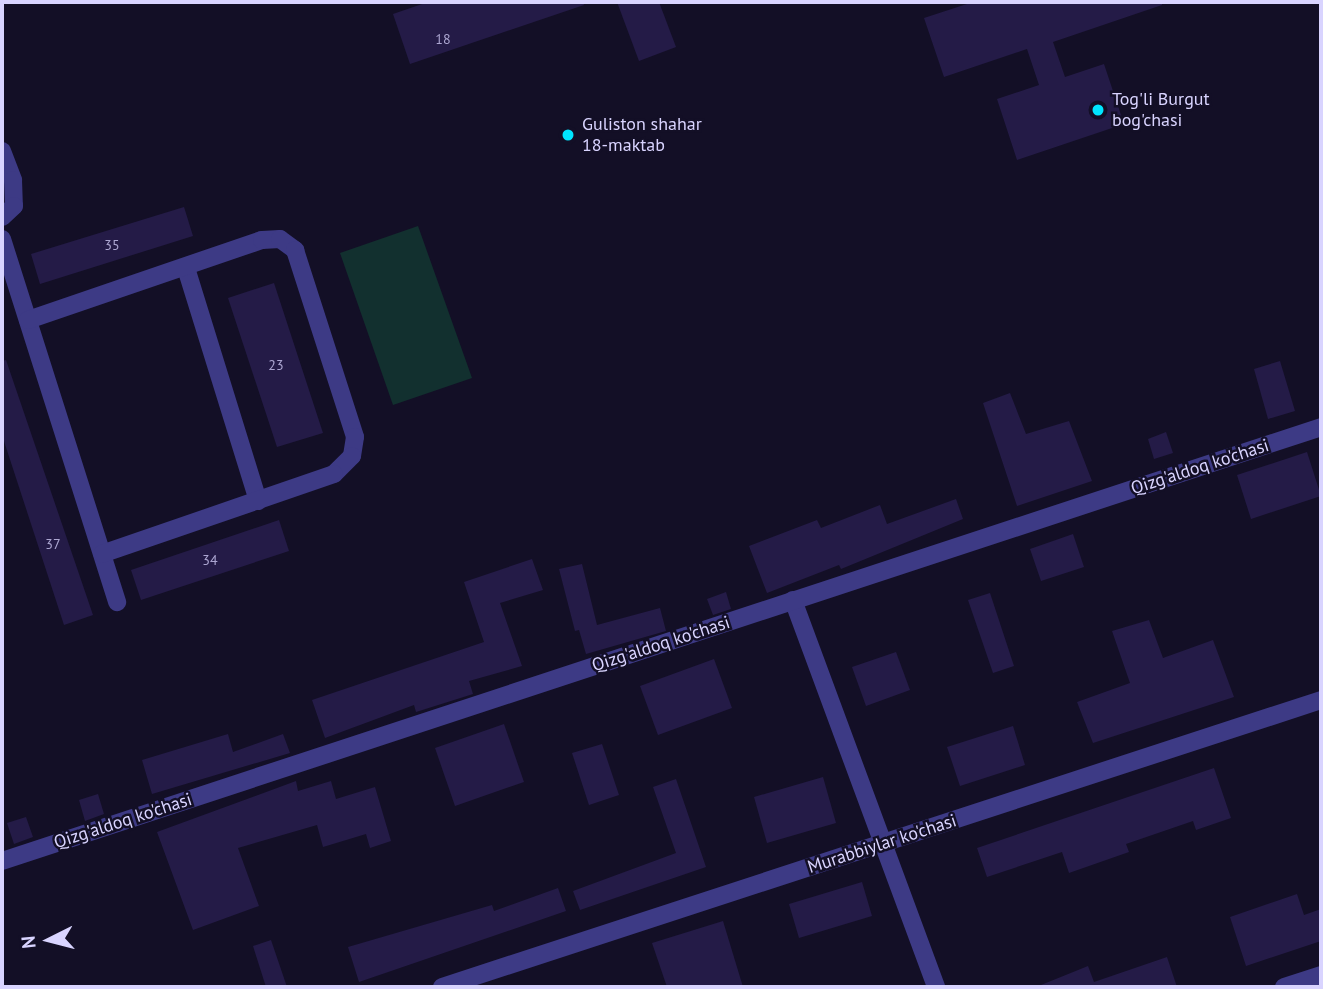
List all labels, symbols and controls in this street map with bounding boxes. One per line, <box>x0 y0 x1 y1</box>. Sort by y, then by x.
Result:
house number: 18 <box>435 31 451 47</box>
place label: Tog'li Burgut bog'chasi <box>1112 89 1210 132</box>
marker: Tog'li Burgut bog'chasi <box>1090 102 1106 118</box>
place label: Guliston shahar 18-maktab <box>582 114 702 156</box>
marker: Guliston shahar 18-maktab <box>560 127 576 143</box>
house number: 35 <box>104 237 120 253</box>
house number: 23 <box>268 357 284 373</box>
street label: Qizg'aldoq ko'chasi <box>1128 435 1272 499</box>
house number: 37 <box>45 536 61 552</box>
house number: 34 <box>202 552 218 568</box>
street label: Qizg'aldoq ko'chasi <box>589 612 733 676</box>
street label: Qizg'aldoq ko'chasi <box>51 789 195 853</box>
street label: Murabbiylar ko'chasi <box>805 810 959 878</box>
north arrow <box>14 905 84 975</box>
text: N <box>16 935 41 950</box>

